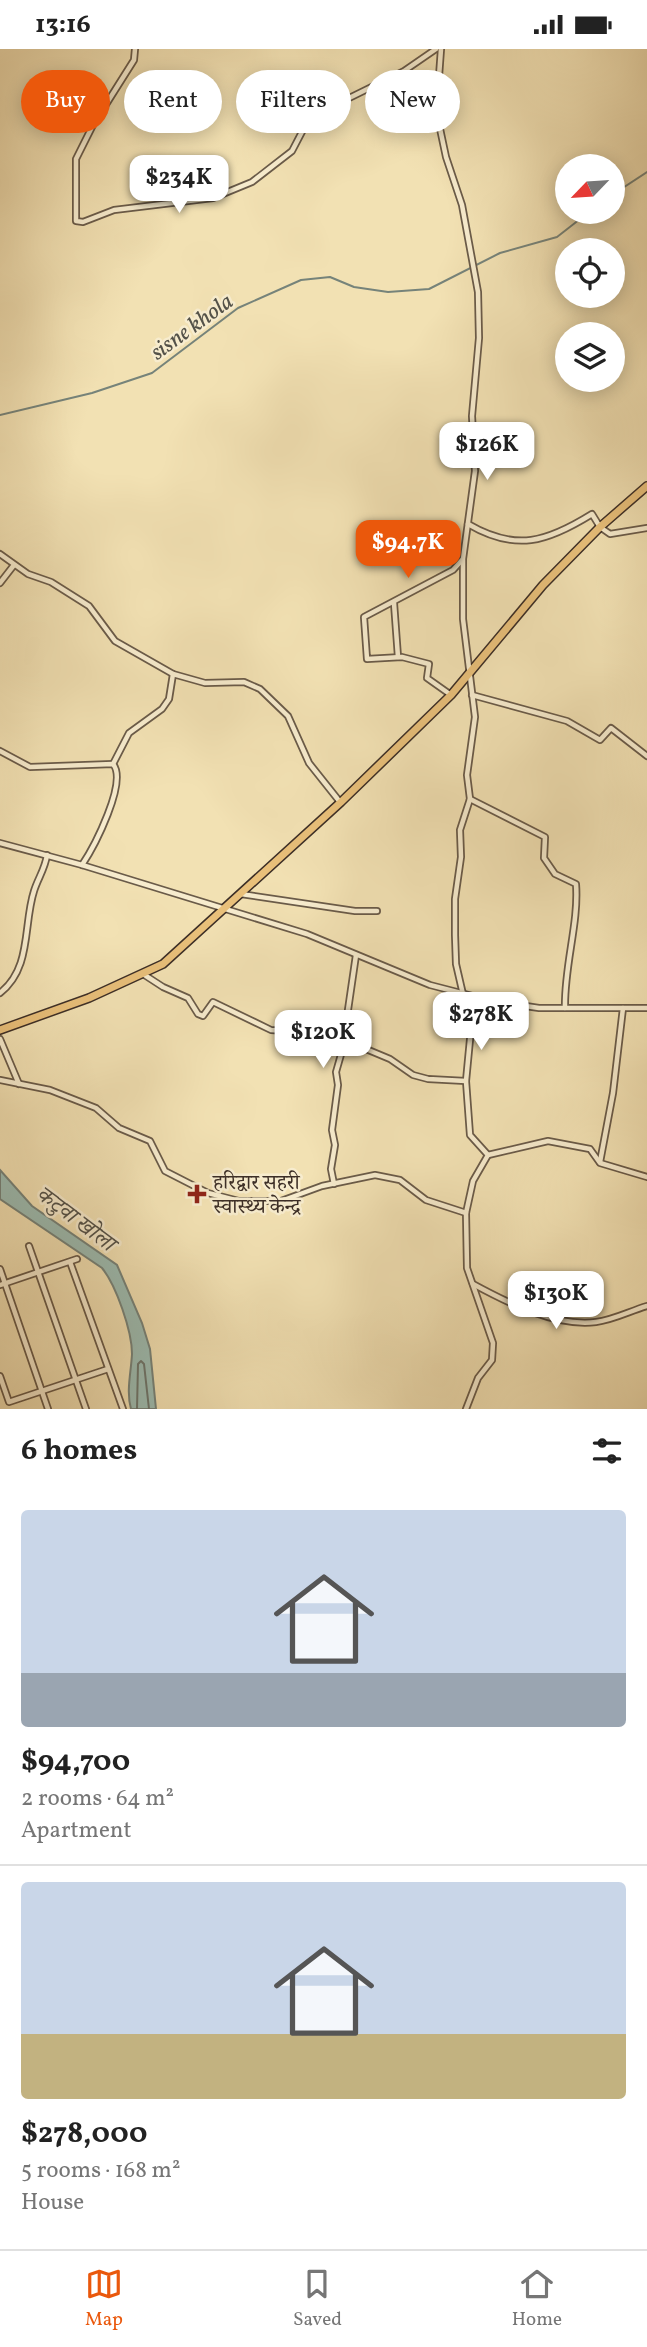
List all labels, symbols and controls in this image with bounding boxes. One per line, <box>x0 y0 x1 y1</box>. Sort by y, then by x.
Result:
text: 13:16 <box>35 7 91 43</box>
chip: Buy <box>21 70 110 133</box>
chip: Rent <box>124 70 222 133</box>
chip: Filters <box>236 70 351 133</box>
chip: New <box>365 70 460 133</box>
north arrow <box>555 154 625 224</box>
map controls <box>555 154 625 392</box>
pin: $234K <box>130 155 228 215</box>
text: $234K <box>146 162 212 194</box>
button: locate <box>555 238 625 308</box>
water label: sisne khola <box>144 286 240 369</box>
button: layers <box>555 322 625 392</box>
pin: $126K <box>438 423 536 482</box>
text: $126K <box>455 429 519 461</box>
pin: $94.7K <box>351 521 465 580</box>
text: $94.7K <box>372 527 444 559</box>
pin: $278K <box>432 993 530 1052</box>
text: $278K <box>449 999 513 1031</box>
pin: $120K <box>274 1011 372 1070</box>
text: $120K <box>291 1017 355 1049</box>
place label: हरिद्वार सहरी स्वास्थ्य केन्द्र <box>212 1169 302 1222</box>
water label: कटुवा खोला <box>29 1179 125 1263</box>
marker: हरिद्वार सहरी स्वास्थ्य केन्द्र <box>187 1184 207 1204</box>
pin: $130K <box>507 1271 605 1331</box>
text: $130K <box>524 1278 588 1310</box>
text: 6 homes <box>21 1430 137 1472</box>
icon: filters <box>588 1432 626 1470</box>
icon: home <box>261 1556 387 1682</box>
text: $94,700 <box>21 1741 130 1783</box>
text: 2 rooms · 64 m² <box>21 1783 174 1815</box>
text: Apartment <box>21 1815 132 1847</box>
icon: home <box>261 1928 387 2054</box>
text: $278,000 <box>21 2113 147 2155</box>
text: 5 rooms · 168 m² <box>21 2155 180 2187</box>
text: House <box>21 2187 84 2219</box>
tab: Map <box>85 2265 123 2333</box>
tab: Saved <box>293 2265 342 2333</box>
tab: Home <box>512 2265 562 2333</box>

